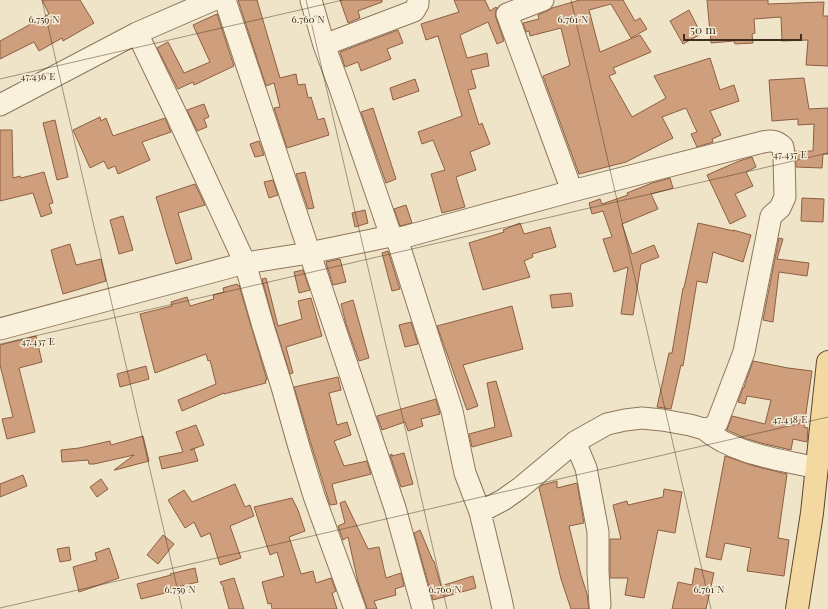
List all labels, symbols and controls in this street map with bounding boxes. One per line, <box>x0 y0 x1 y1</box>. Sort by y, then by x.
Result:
text: 6.759°N <box>28 12 60 26</box>
text: 6.760°N <box>292 12 325 26</box>
text: 6.761°N <box>558 12 588 26</box>
scale bar <box>684 16 801 42</box>
text: 50 m <box>690 21 716 37</box>
text: 47.436°E <box>21 69 55 83</box>
text: 47.437°E <box>773 147 807 161</box>
text: 47.437°E <box>21 334 55 348</box>
text: 47.438°E <box>773 412 807 426</box>
text: 6.759°N <box>164 582 196 596</box>
text: 6.760°N <box>429 582 462 596</box>
text: 6.761°N <box>694 582 724 596</box>

